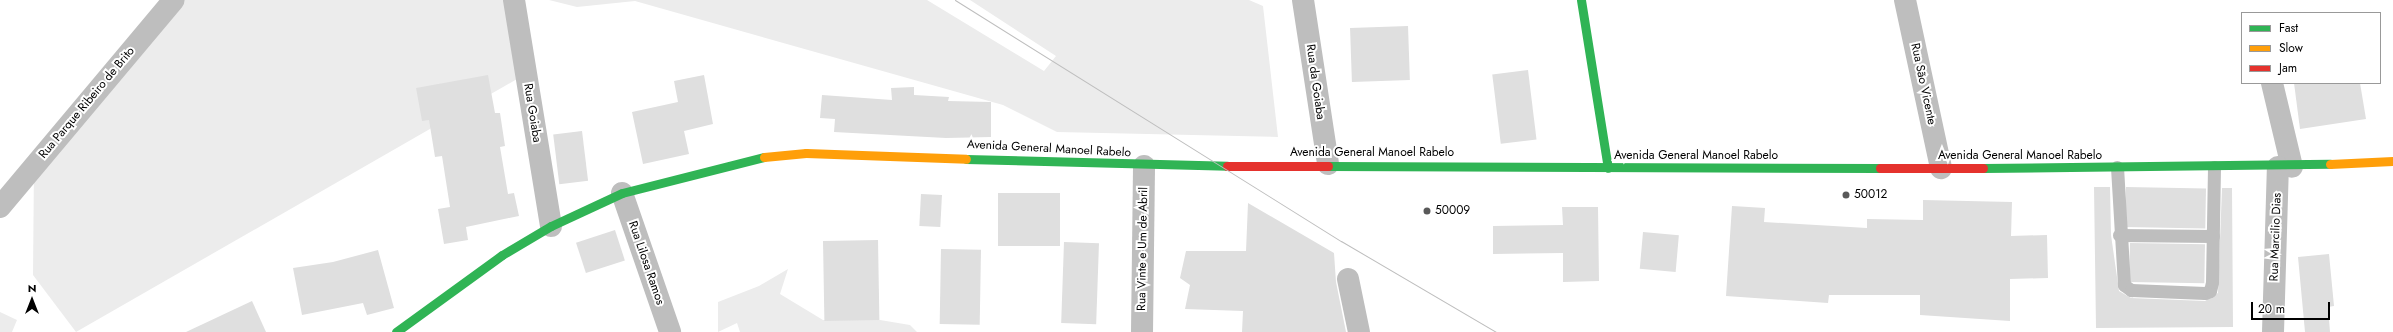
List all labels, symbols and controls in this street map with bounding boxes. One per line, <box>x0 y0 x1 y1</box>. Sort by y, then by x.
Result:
legend <box>2241 12 2381 84</box>
text: Fast <box>2279 19 2298 37</box>
text: Slow <box>2279 39 2303 57</box>
street label: Rua São Vicente <box>1907 42 1939 126</box>
street label: Rua da Goiaba <box>1303 43 1327 121</box>
street label: Rua Parque Ribeiro de Brito <box>36 44 138 162</box>
text: Jam <box>2279 59 2297 77</box>
street label: Rua Goiaba <box>520 82 544 144</box>
street label: Avenida General Manoel Rabelo <box>967 138 1131 160</box>
street label: Avenida General Manoel Rabelo <box>1290 146 1454 160</box>
street label: Avenida General Manoel Rabelo <box>1614 149 1778 163</box>
street label: Avenida General Manoel Rabelo <box>1938 149 2102 163</box>
street label: Rua Vinte e Um de Abril <box>1135 187 1151 311</box>
place label: 50012 <box>1854 188 1887 202</box>
marker: 50012 <box>1841 190 1851 200</box>
street label: Rua Marcilio Dias <box>2267 192 2285 282</box>
place label: 50009 <box>1435 204 1470 218</box>
marker: 50009 <box>1422 206 1432 216</box>
street label: Rua Lilosa Ramos <box>625 219 667 307</box>
north arrow <box>12 280 52 320</box>
text: N <box>28 280 36 296</box>
scale bar <box>2253 294 2332 320</box>
text: 20 m <box>2258 300 2285 318</box>

